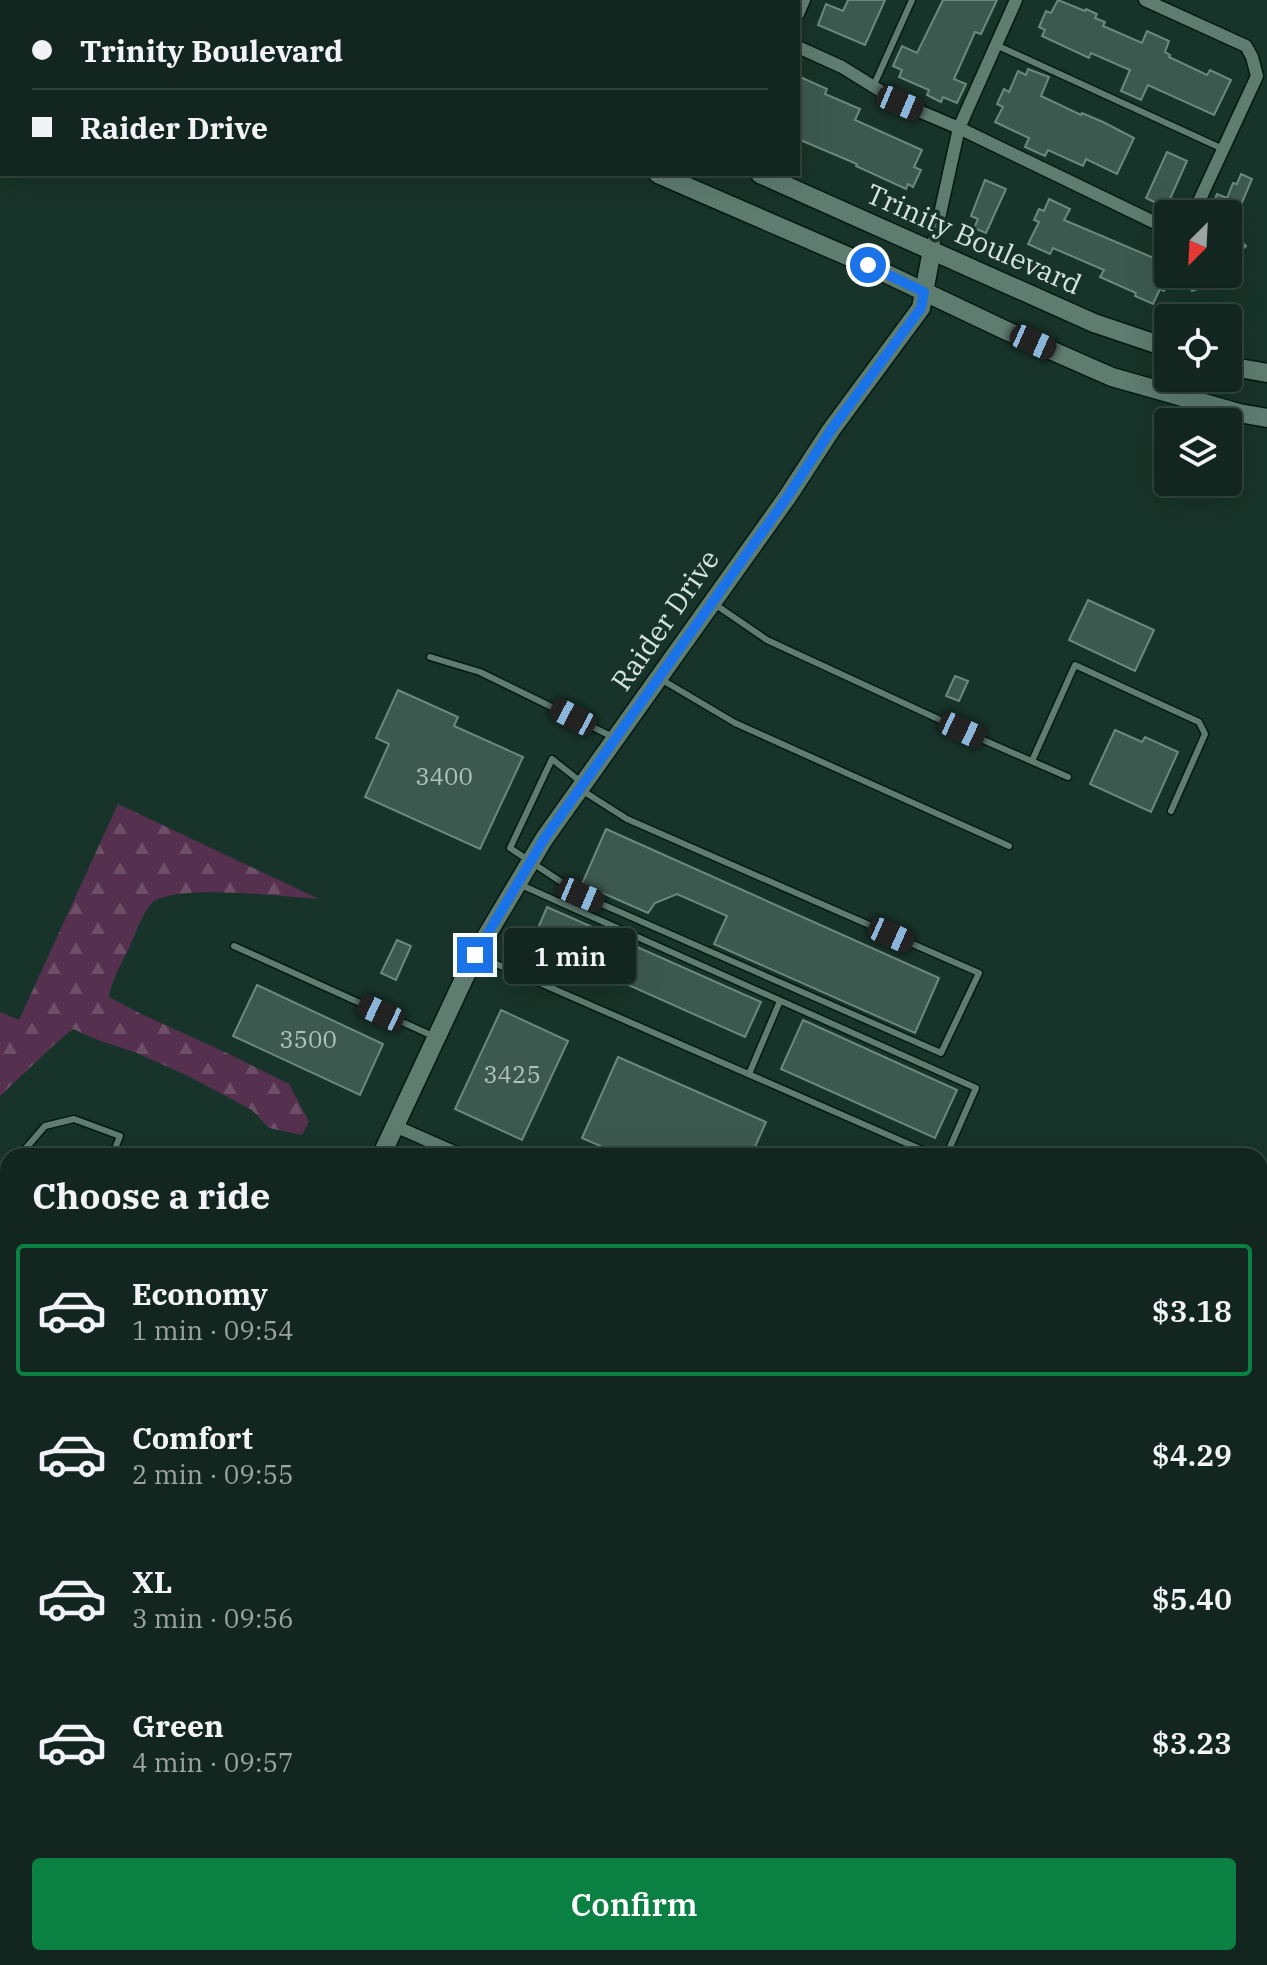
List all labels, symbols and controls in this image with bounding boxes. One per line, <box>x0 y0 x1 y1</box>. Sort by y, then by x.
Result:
text: Trinity Boulevard <box>80 31 343 70</box>
car <box>873 83 927 123</box>
text: Raider Drive <box>80 108 268 147</box>
street label: Trinity Boulevard <box>861 175 1088 303</box>
north arrow <box>1154 200 1242 288</box>
map controls <box>1154 200 1242 496</box>
route start <box>850 247 886 283</box>
button: locate <box>1154 304 1242 392</box>
car <box>1006 321 1060 363</box>
button: layers <box>1154 408 1242 496</box>
street label: Raider Drive <box>602 542 727 698</box>
car <box>546 695 600 739</box>
car <box>935 709 989 751</box>
house number: 3400 <box>415 760 473 792</box>
car <box>554 875 608 915</box>
car <box>864 914 918 956</box>
callout: 1 min <box>503 927 635 983</box>
route end <box>457 937 493 973</box>
text: 1 min <box>534 939 606 973</box>
car <box>354 992 408 1034</box>
house number: 3500 <box>279 1023 337 1055</box>
house number: 3425 <box>483 1058 541 1090</box>
text: Choose a ride <box>32 1172 271 1219</box>
icon: car <box>36 1274 108 1346</box>
text: Economy <box>132 1274 268 1313</box>
text: $3.18 <box>1152 1291 1232 1330</box>
text: 1 min · 09:54 <box>132 1313 294 1347</box>
icon: car <box>36 1418 108 1490</box>
text: Comfort <box>132 1418 253 1457</box>
text: $4.29 <box>1152 1435 1232 1474</box>
text: 2 min · 09:55 <box>132 1457 294 1491</box>
icon: car <box>36 1562 108 1634</box>
text: XL <box>132 1562 172 1601</box>
text: $5.40 <box>1152 1579 1232 1618</box>
text: 3 min · 09:56 <box>132 1601 294 1635</box>
icon: car <box>36 1706 108 1778</box>
text: Green <box>132 1706 224 1745</box>
text: $3.23 <box>1152 1723 1232 1762</box>
text: 4 min · 09:57 <box>132 1745 294 1779</box>
button: Confirm <box>32 1858 1236 1950</box>

